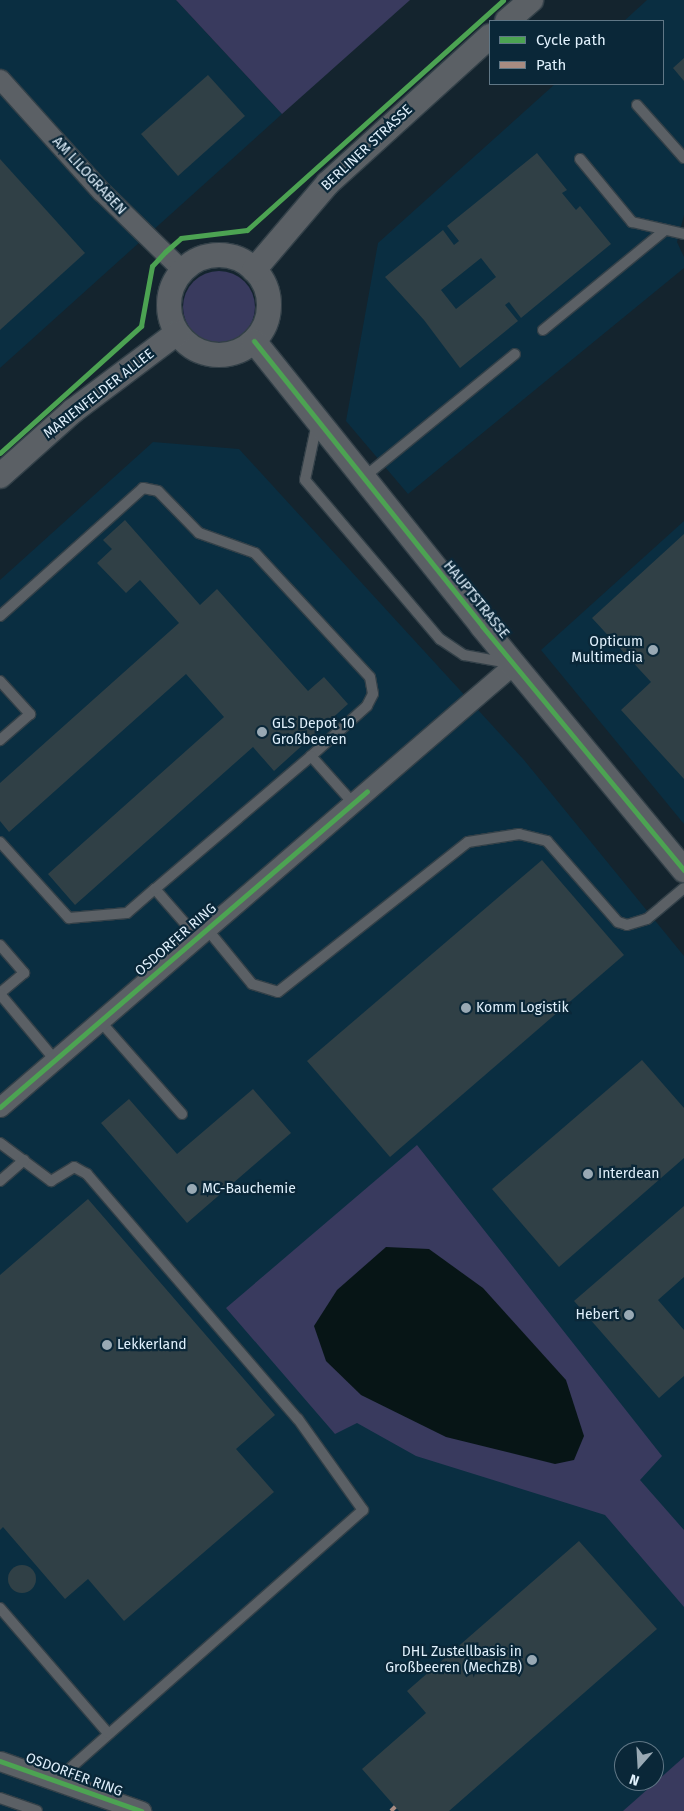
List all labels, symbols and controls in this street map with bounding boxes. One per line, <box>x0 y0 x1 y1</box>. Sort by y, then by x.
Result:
legend <box>489 20 664 85</box>
text: Cycle path <box>536 31 606 49</box>
text: Path <box>536 56 566 74</box>
street label: BERLINER STRASSE <box>318 101 416 195</box>
street label: AM LILOGRABEN <box>49 133 129 219</box>
street label: MARIENFELDER ALLEE <box>40 346 158 442</box>
street label: HAUPTSTRASSE <box>440 558 512 642</box>
place label: Opticum Multimedia <box>571 634 643 666</box>
marker: Opticum Multimedia <box>647 644 659 656</box>
place label: GLS Depot 10 Großbeeren <box>272 716 355 749</box>
marker: GLS Depot 10 Großbeeren <box>256 726 268 738</box>
street label: OSDORFER RING <box>132 900 220 980</box>
place label: Komm Logistik <box>476 1000 569 1016</box>
marker: Komm Logistik <box>460 1002 472 1014</box>
place label: Interdean <box>598 1166 659 1182</box>
marker: Interdean <box>582 1168 594 1180</box>
place label: MC-Bauchemie <box>202 1181 296 1197</box>
marker: MC-Bauchemie <box>186 1183 198 1195</box>
place label: Hebert <box>575 1307 619 1323</box>
marker: Hebert <box>623 1309 635 1321</box>
place label: Lekkerland <box>117 1337 187 1353</box>
marker: Lekkerland <box>101 1339 113 1351</box>
place label: DHL Zustellbasis in Großbeeren (MechZB) <box>385 1644 522 1676</box>
marker: DHL Zustellbasis in Großbeeren (MechZB) <box>526 1654 538 1666</box>
north arrow <box>614 1741 664 1791</box>
street label: OSDORFER RING <box>23 1750 125 1800</box>
text: N <box>627 1770 641 1789</box>

